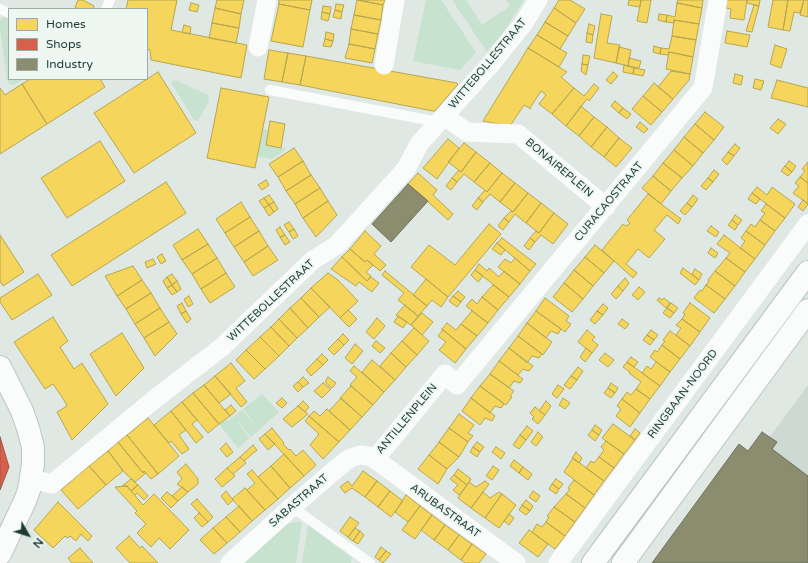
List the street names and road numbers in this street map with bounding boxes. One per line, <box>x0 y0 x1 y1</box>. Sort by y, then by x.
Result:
street label: WITTEBOLLESTRAAT <box>446 16 530 112</box>
street label: BONAIREPLEIN <box>522 136 596 200</box>
street label: CURACAOSTRAAT <box>572 160 646 244</box>
street label: WITTEBOLLESTRAAT <box>225 257 317 345</box>
street label: RINGBAAN-NOORD <box>645 347 721 441</box>
street label: ANTILLENPLEIN <box>374 381 440 457</box>
street label: SABASTRAAT <box>267 472 331 530</box>
street label: ARUBASTRAAT <box>407 481 483 541</box>

